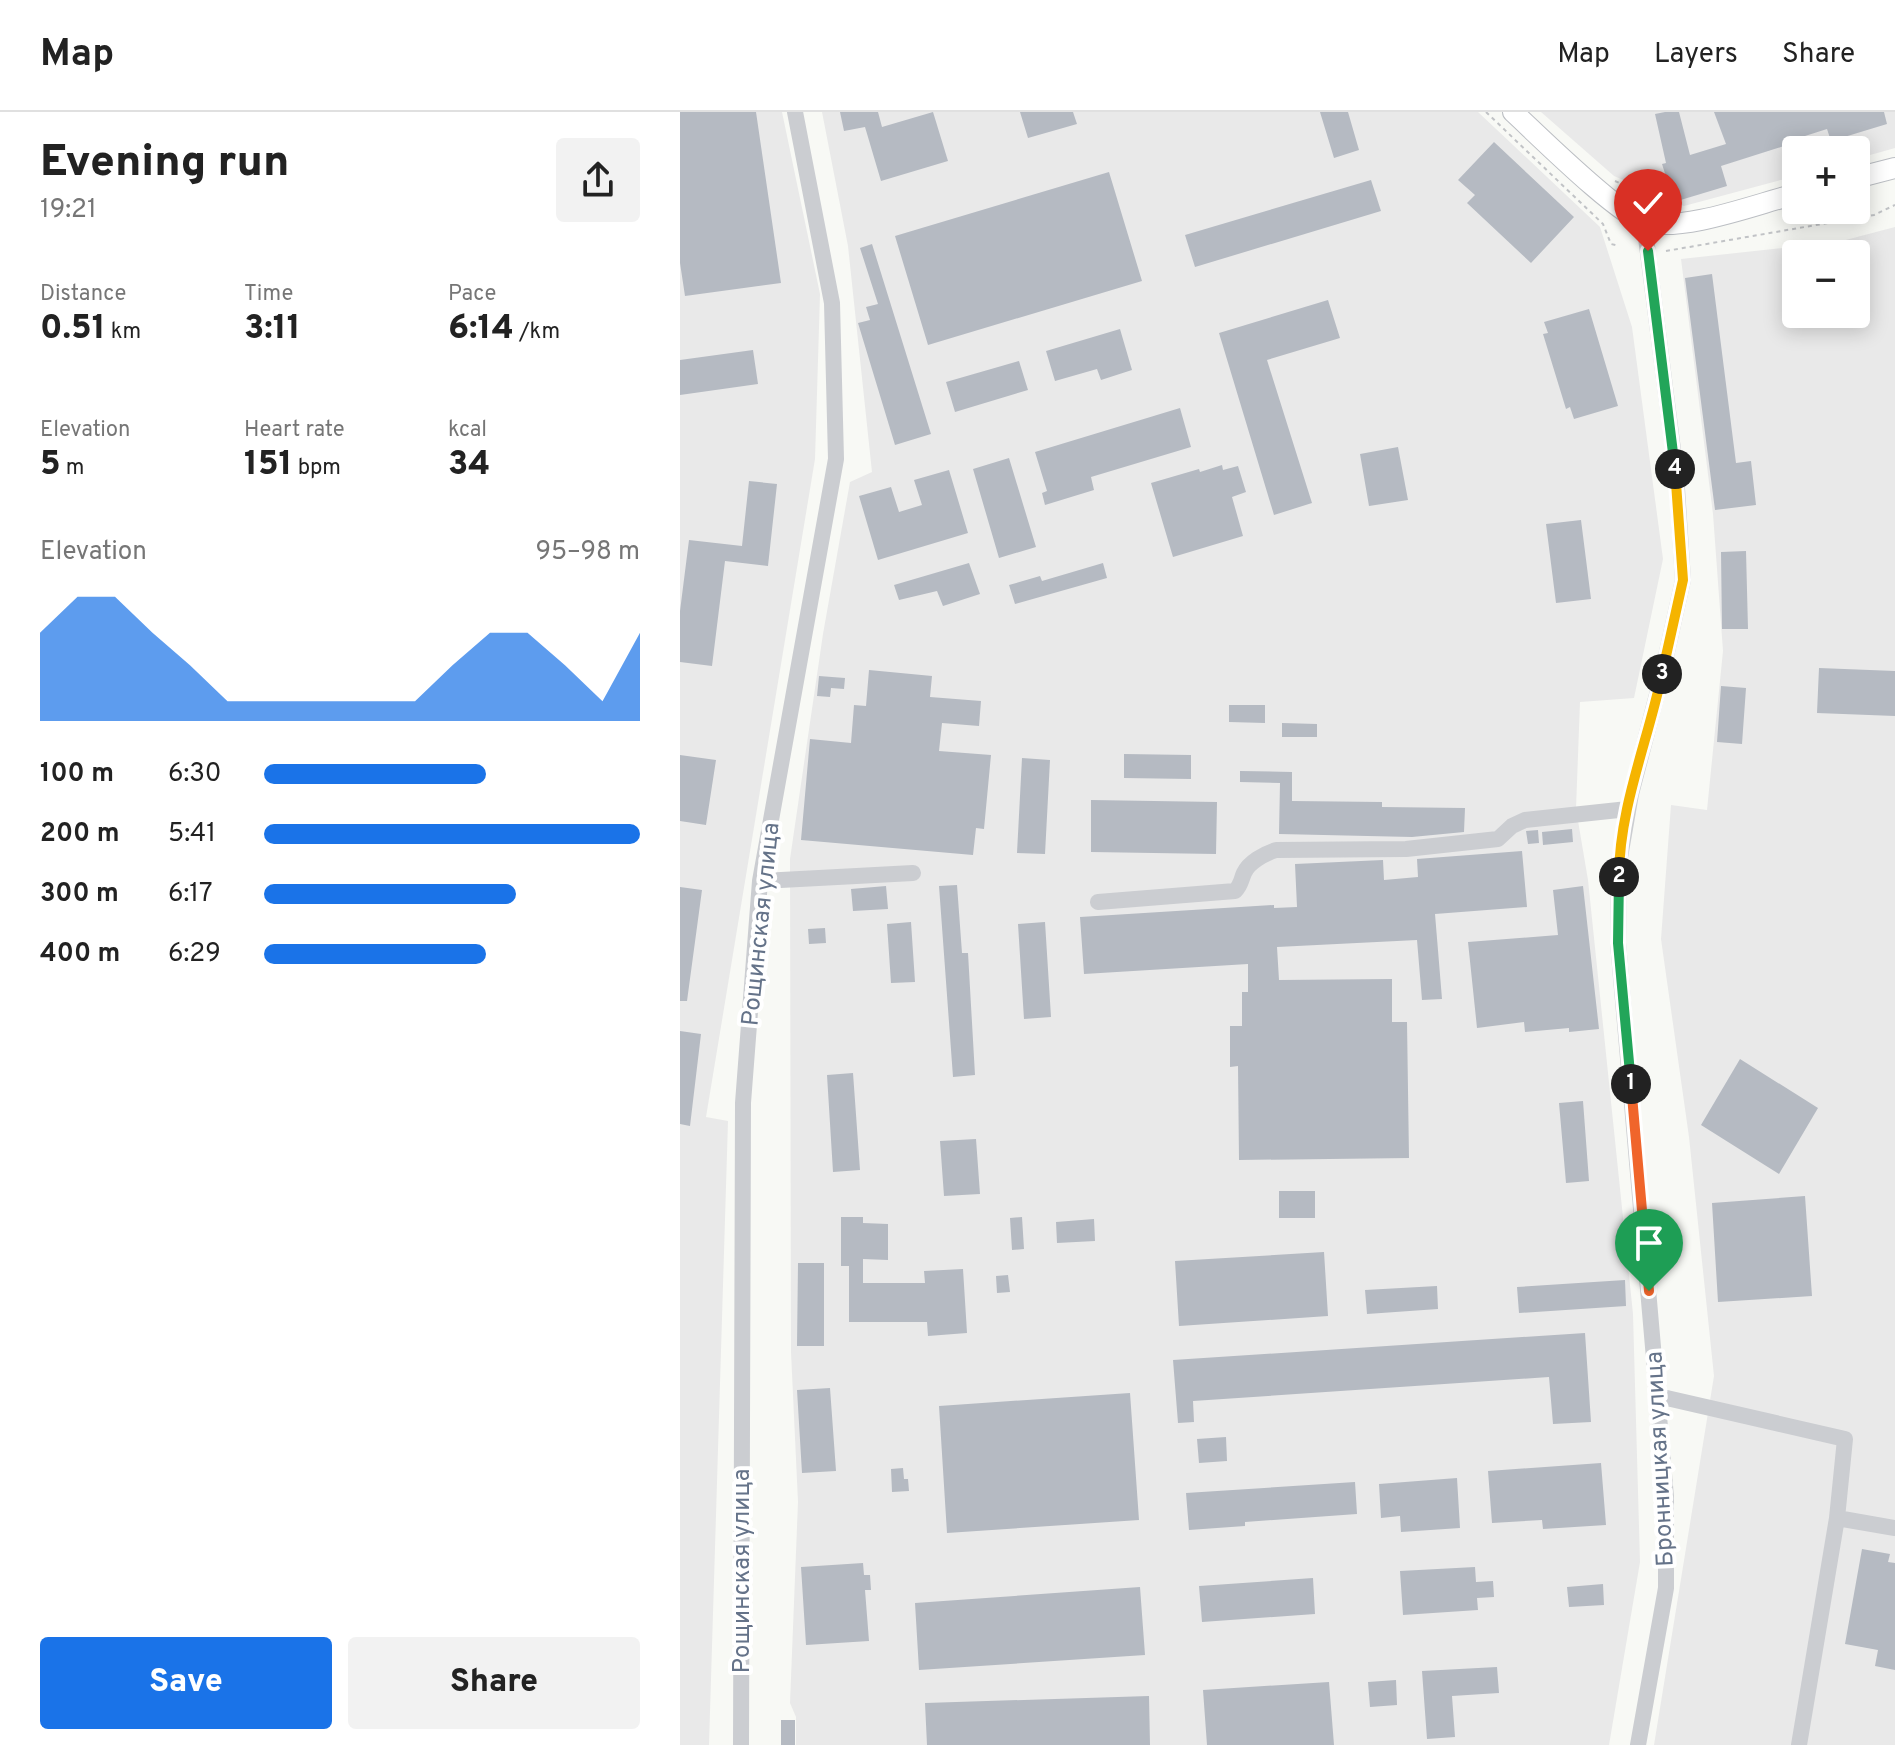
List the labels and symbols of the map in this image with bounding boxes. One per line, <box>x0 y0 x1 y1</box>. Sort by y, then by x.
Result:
pin <box>1614 169 1682 251</box>
pin: 4 <box>1655 449 1695 489</box>
pin: 3 <box>1642 654 1682 694</box>
street label: Рощинская улица <box>736 821 788 1027</box>
pin: 2 <box>1599 857 1639 897</box>
pin: 1 <box>1611 1064 1651 1104</box>
pin <box>1615 1209 1683 1291</box>
street label: Бронницкая улица <box>1640 1351 1682 1567</box>
street label: Рощинская улица <box>728 1469 758 1673</box>

